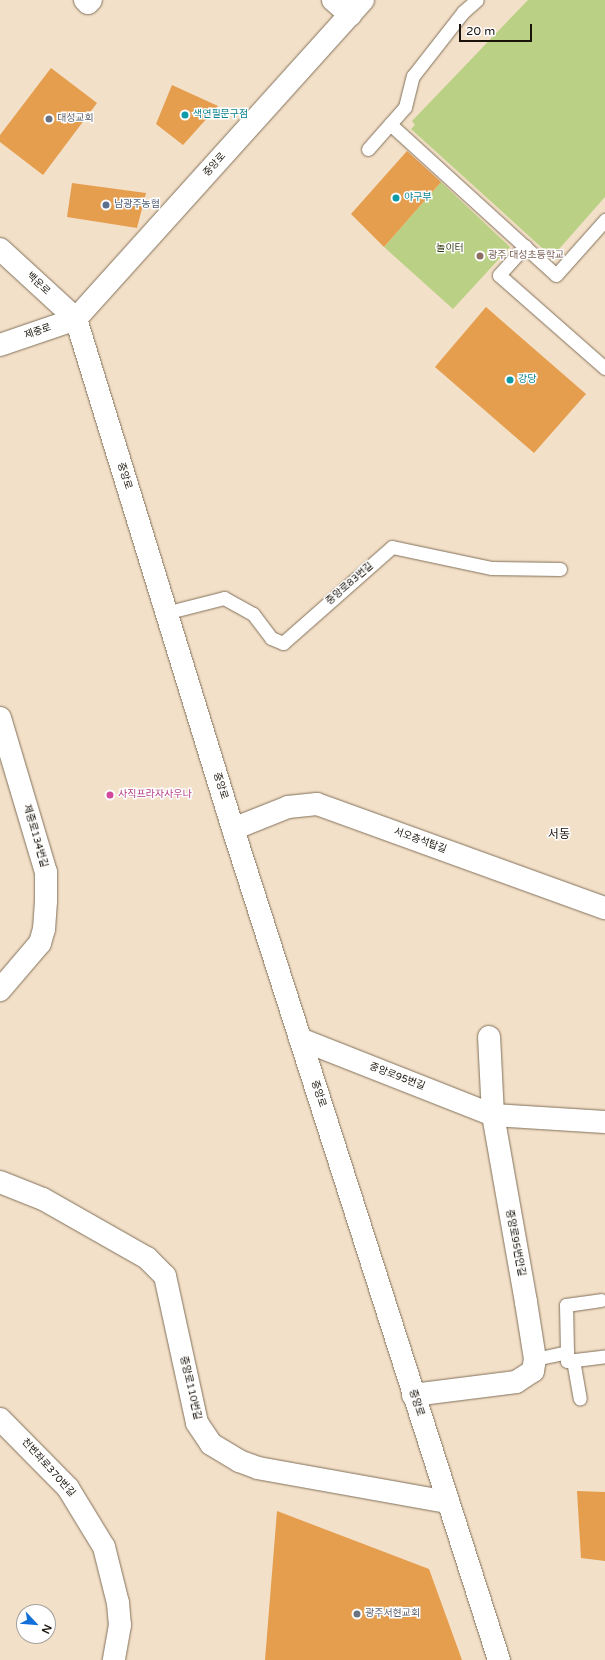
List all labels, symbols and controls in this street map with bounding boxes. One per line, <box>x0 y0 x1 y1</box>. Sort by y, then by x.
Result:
scale bar <box>461 16 534 42</box>
text: 20 m <box>466 24 495 38</box>
place label: 색연필문구점 <box>193 109 248 121</box>
marker: 색연필문구점 <box>180 110 190 120</box>
place label: 대성교회 <box>57 113 94 125</box>
marker: 대성교회 <box>44 114 54 124</box>
street label: 중앙로 <box>201 151 229 179</box>
place label: 야구부 <box>404 192 432 204</box>
marker: 야구부 <box>391 193 401 203</box>
place label: 남광주농협 <box>114 199 160 211</box>
marker: 남광주농협 <box>101 200 111 210</box>
park label: 놀이터 <box>436 243 464 255</box>
place label: 광주 대성초등학교 <box>488 250 564 262</box>
marker: 광주 대성초등학교 <box>475 251 485 261</box>
street label: 백운로 <box>24 270 52 298</box>
street label: 제중로 <box>23 322 53 342</box>
place label: 강당 <box>518 374 536 386</box>
marker: 강당 <box>505 375 515 385</box>
street label: 중앙로 <box>114 461 134 491</box>
street label: 중앙로83번길 <box>324 560 376 608</box>
street label: 중앙로 <box>210 771 230 801</box>
place label: 사직프라자사우나 <box>118 789 192 801</box>
marker: 사직프라자사우나 <box>105 790 115 800</box>
street label: 제중로134번길 <box>20 803 50 869</box>
street label: 서오층석탑길 <box>392 826 448 856</box>
district label: 서동 <box>548 828 570 842</box>
street label: 중앙로95번길 <box>368 1061 426 1093</box>
street label: 중앙로 <box>308 1079 328 1109</box>
street label: 중앙로95번안길 <box>503 1209 527 1277</box>
street label: 중앙로110번길 <box>177 1355 203 1421</box>
street label: 중앙로 <box>406 1388 426 1418</box>
street label: 천변좌로370번길 <box>19 1436 77 1500</box>
north arrow <box>16 1604 56 1644</box>
place label: 광주서현교회 <box>365 1608 420 1620</box>
marker: 광주서현교회 <box>352 1609 362 1619</box>
text: N <box>39 1622 54 1636</box>

